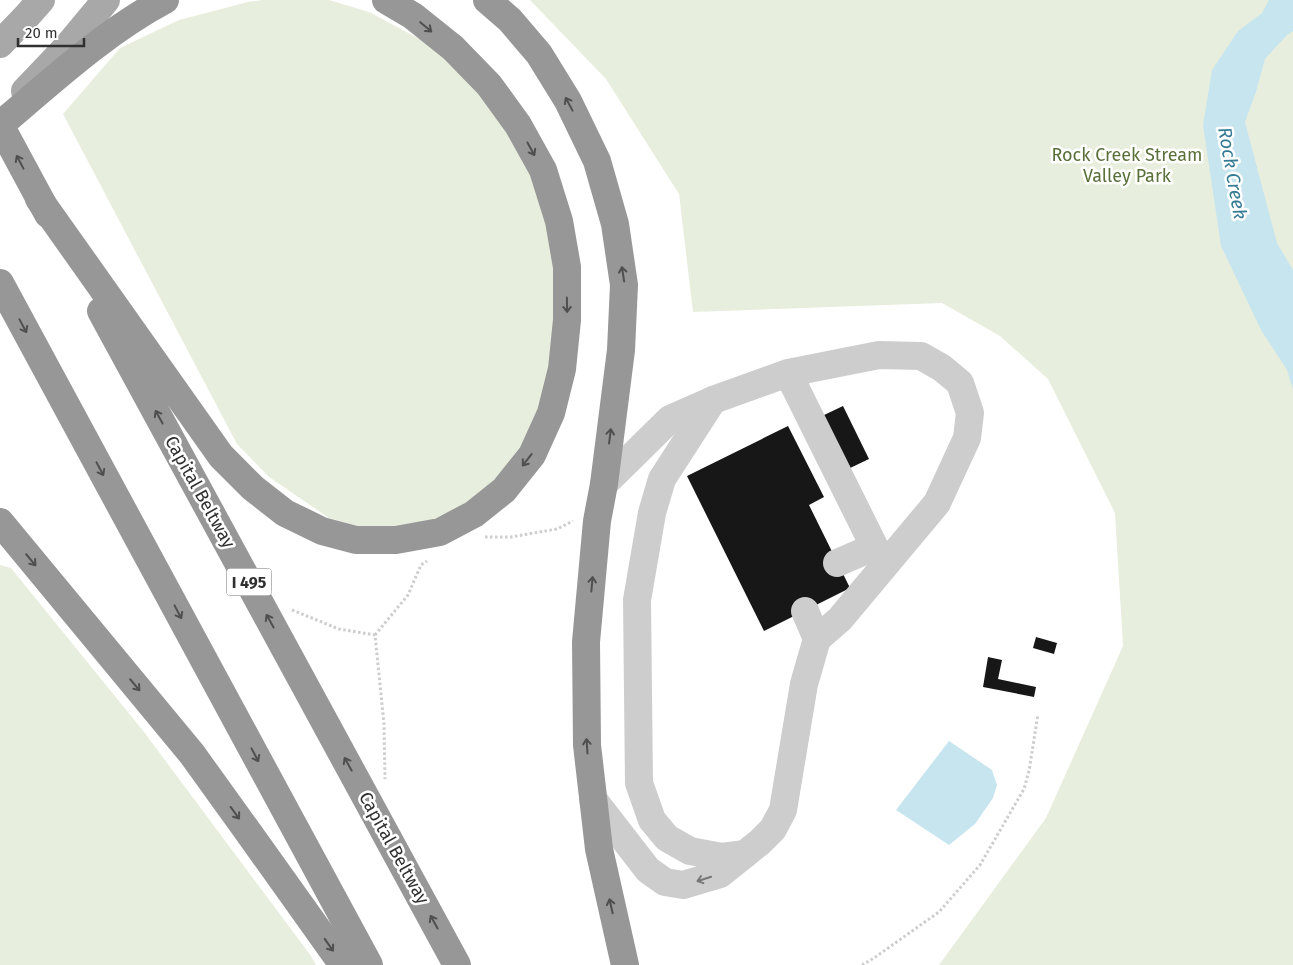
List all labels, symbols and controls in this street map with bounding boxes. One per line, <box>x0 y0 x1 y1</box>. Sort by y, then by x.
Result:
scale bar <box>18 15 84 47</box>
one-way arrow <box>420 21 433 32</box>
text: 20 m <box>25 24 58 42</box>
one-way arrow <box>564 97 573 112</box>
water label: Rock Creek <box>1213 125 1252 221</box>
one-way arrow <box>527 141 536 156</box>
park label: Rock Creek Stream Valley Park <box>1051 144 1203 187</box>
one-way arrow <box>15 154 25 169</box>
one-way arrow <box>617 267 627 283</box>
one-way arrow <box>562 297 572 313</box>
one-way arrow <box>19 318 28 333</box>
one-way arrow <box>154 410 164 425</box>
one-way arrow <box>605 428 615 444</box>
street label: Capital Beltway <box>160 432 240 552</box>
one-way arrow <box>522 454 533 467</box>
one-way arrow <box>96 461 106 476</box>
one-way arrow <box>25 553 36 566</box>
road number: I 495 <box>226 568 272 596</box>
one-way arrow <box>587 576 596 592</box>
one-way arrow <box>174 604 183 619</box>
one-way arrow <box>265 614 275 629</box>
one-way arrow <box>129 678 140 691</box>
one-way arrow <box>583 738 592 754</box>
one-way arrow <box>251 747 260 762</box>
one-way arrow <box>343 757 352 772</box>
street label: Capital Beltway <box>354 788 434 908</box>
one-way arrow <box>230 806 240 820</box>
one-way arrow <box>696 875 712 884</box>
one-way arrow <box>606 899 616 915</box>
one-way arrow <box>429 915 438 930</box>
one-way arrow <box>324 938 334 952</box>

